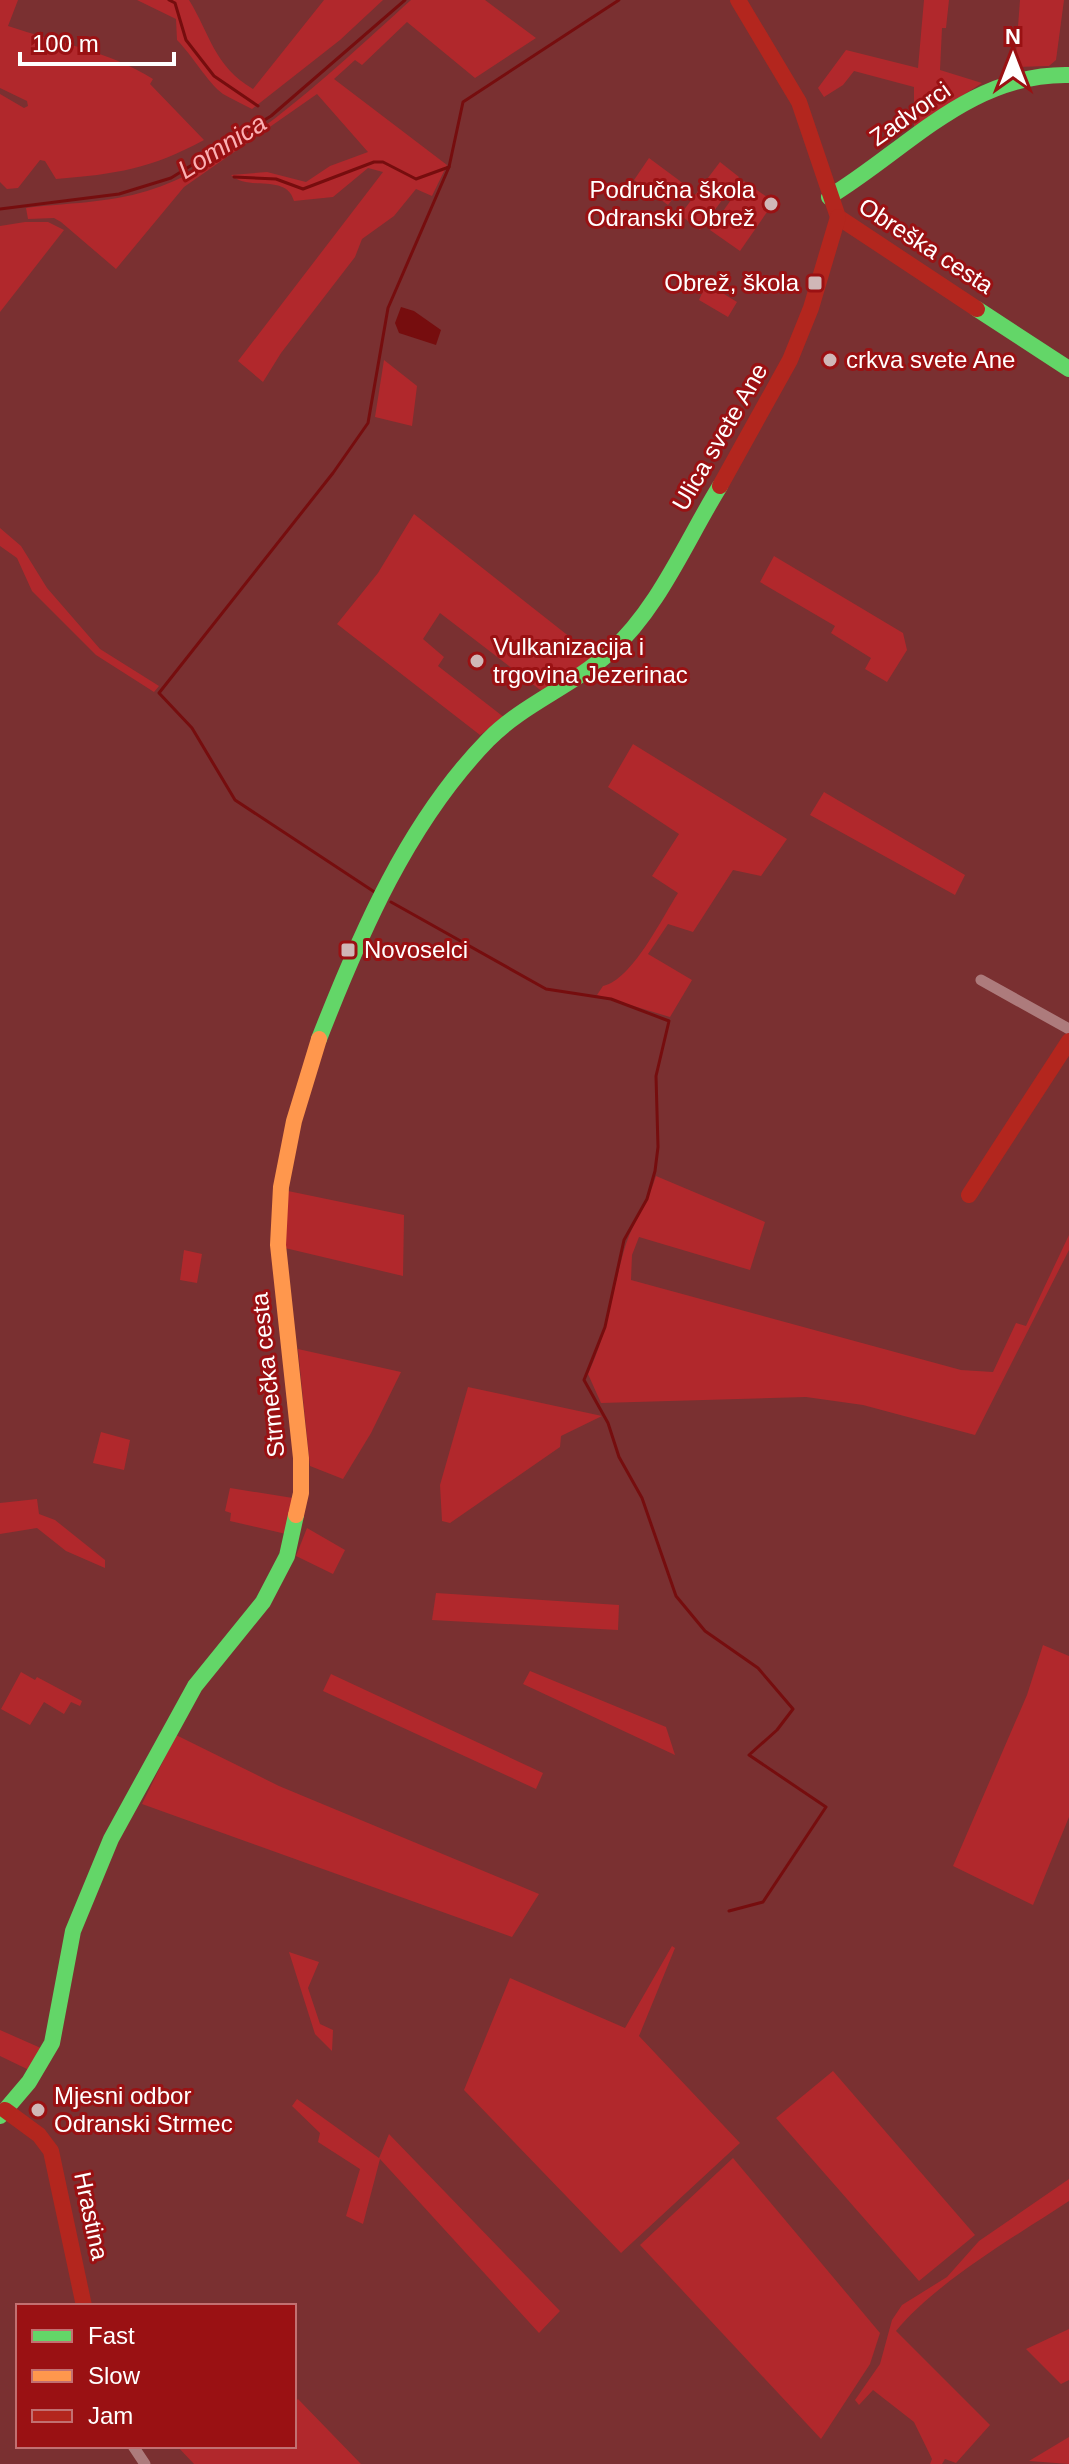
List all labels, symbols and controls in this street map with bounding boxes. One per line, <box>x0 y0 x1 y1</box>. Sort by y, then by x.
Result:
scale bar <box>20 16 174 66</box>
north arrow <box>973 16 1053 96</box>
text: N <box>1005 24 1021 49</box>
text: 100 m <box>32 30 99 57</box>
street label: Zadvorci <box>864 76 955 151</box>
water label: Lomnica <box>172 107 272 185</box>
place label: Područna škola Odranski Obrež <box>587 176 756 231</box>
street label: Obreška cesta <box>854 192 999 299</box>
marker: Područna škola Odranski Obrež <box>762 195 780 213</box>
place label: Obrež, škola <box>664 269 800 296</box>
marker: Obrež, škola <box>806 274 824 292</box>
place label: crkva svete Ane <box>846 346 1015 373</box>
marker: crkva svete Ane <box>821 351 839 369</box>
street label: Ulica svete Ane <box>667 358 773 515</box>
place label: Vulkanizacija i trgovina Jezerinac <box>493 633 688 688</box>
marker: Vulkanizacija i trgovina Jezerinac <box>468 652 486 670</box>
place label: Novoselci <box>364 936 468 963</box>
marker: Novoselci <box>339 941 357 959</box>
street label: Strmečka cesta <box>245 1291 290 1459</box>
place label: Mjesni odbor Odranski Strmec <box>54 2082 233 2137</box>
marker: Mjesni odbor Odranski Strmec <box>29 2101 47 2119</box>
street label: Hrastina <box>69 2169 114 2263</box>
legend <box>16 2304 296 2448</box>
text: Fast <box>88 2322 135 2349</box>
text: Slow <box>88 2362 141 2389</box>
text: Jam <box>88 2402 133 2429</box>

